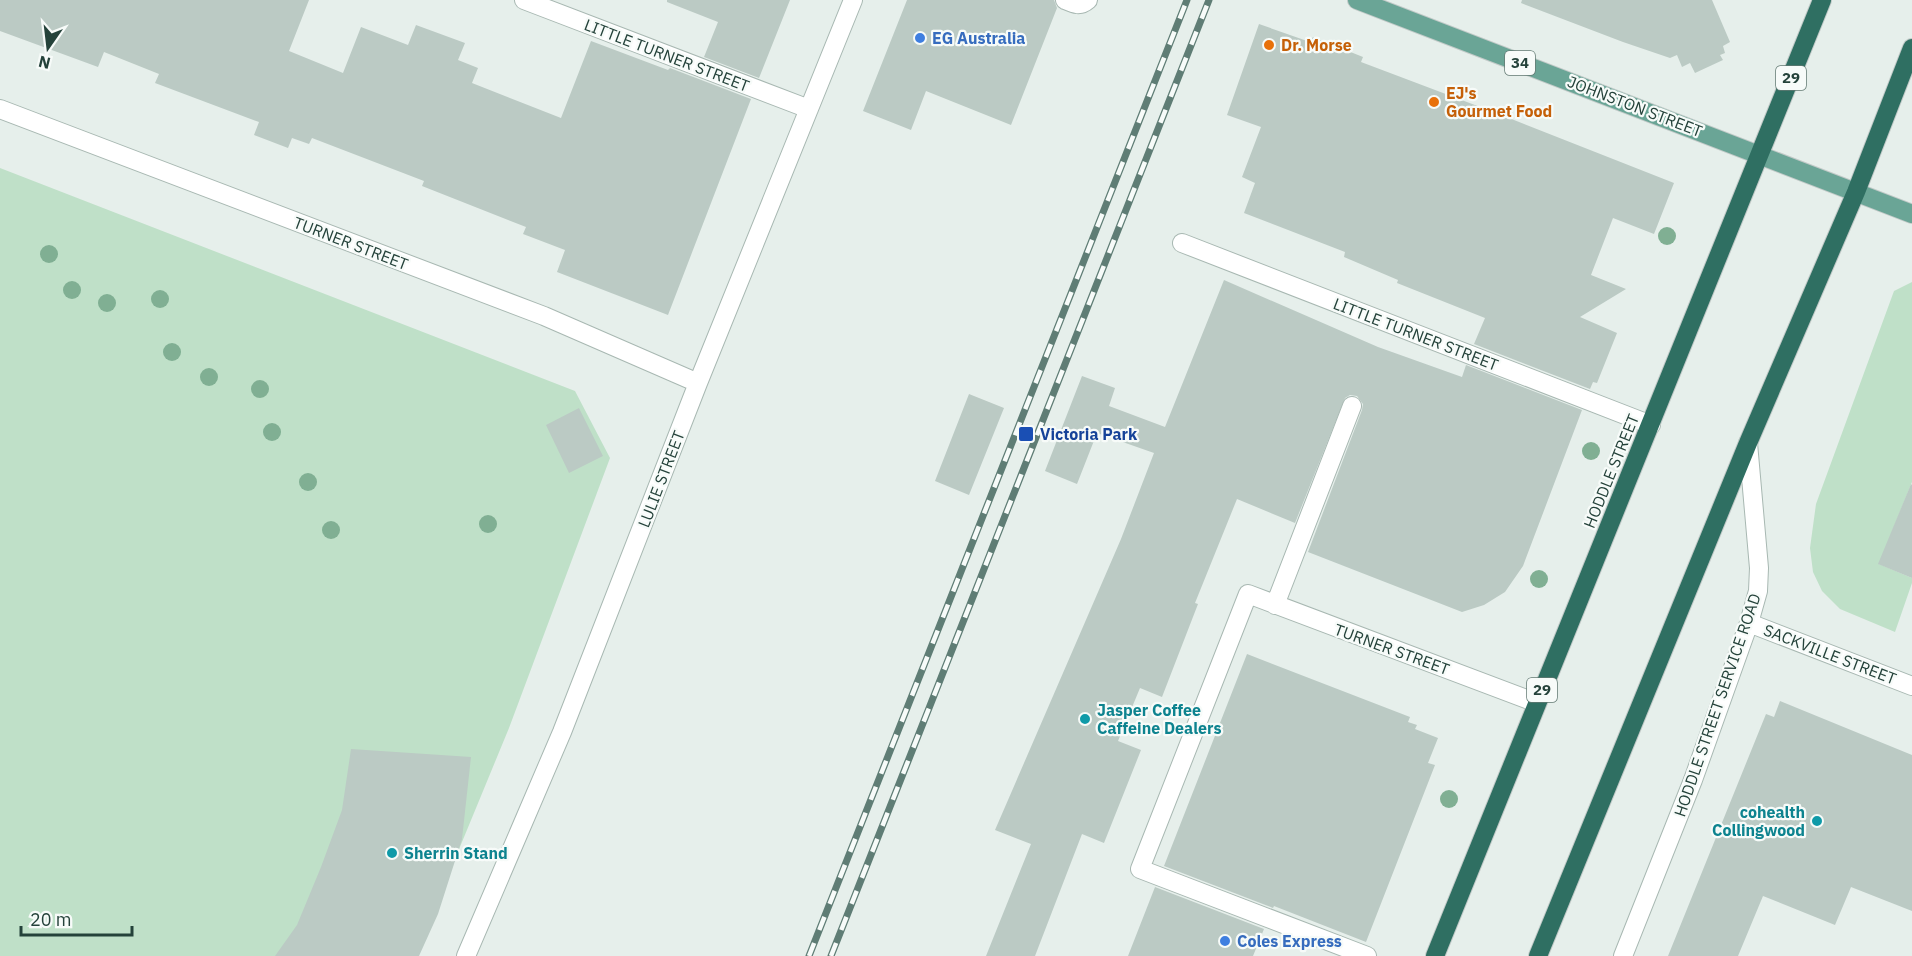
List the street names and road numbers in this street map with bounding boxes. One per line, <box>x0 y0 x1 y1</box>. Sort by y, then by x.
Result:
street label: LITTLE TURNER STREET <box>582 14 752 96</box>
road number: 34 <box>1505 51 1535 75</box>
road number: 29 <box>1776 66 1806 90</box>
street label: JOHNSTON STREET <box>1565 71 1705 141</box>
street label: TURNER STREET <box>291 212 411 274</box>
street label: LITTLE TURNER STREET <box>1331 293 1501 375</box>
street label: HODDLE STREET <box>1579 411 1643 531</box>
street label: LULIE STREET <box>633 428 689 530</box>
street label: HODDLE STREET SERVICE ROAD <box>1669 591 1765 819</box>
street label: TURNER STREET <box>1332 619 1452 679</box>
street label: SACKVILLE STREET <box>1761 619 1899 689</box>
road number: 29 <box>1527 678 1557 702</box>

